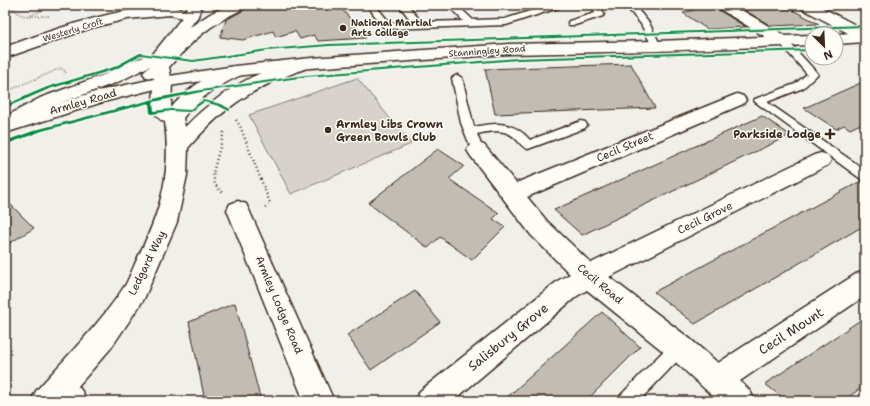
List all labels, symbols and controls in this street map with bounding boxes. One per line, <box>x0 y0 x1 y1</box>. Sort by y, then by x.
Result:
street label: Westerly Croft <box>41 15 105 45</box>
place label: National Martial Arts College <box>351 17 432 39</box>
marker: National Martial Arts College <box>338 23 348 33</box>
north arrow <box>804 26 844 66</box>
street label: Stanningley Road <box>448 42 526 60</box>
text: N <box>821 46 835 63</box>
street label: Armley Road <box>48 85 118 119</box>
place label: Armley Libs Crown Green Bowls Club <box>336 117 444 145</box>
marker: Armley Libs Crown Green Bowls Club <box>323 125 333 135</box>
place label: Parkside Lodge <box>733 127 821 142</box>
street label: Cecil Street <box>594 128 656 166</box>
marker: Parkside Lodge <box>824 128 836 140</box>
street label: Cecil Grove <box>675 198 735 238</box>
street label: Ledgard Way <box>125 228 169 298</box>
street label: Armley Lodge Road <box>252 254 306 356</box>
street label: Cecil Road <box>574 260 626 308</box>
street label: Salisbury Grove <box>464 299 552 375</box>
street label: Cecil Mount <box>755 303 827 358</box>

